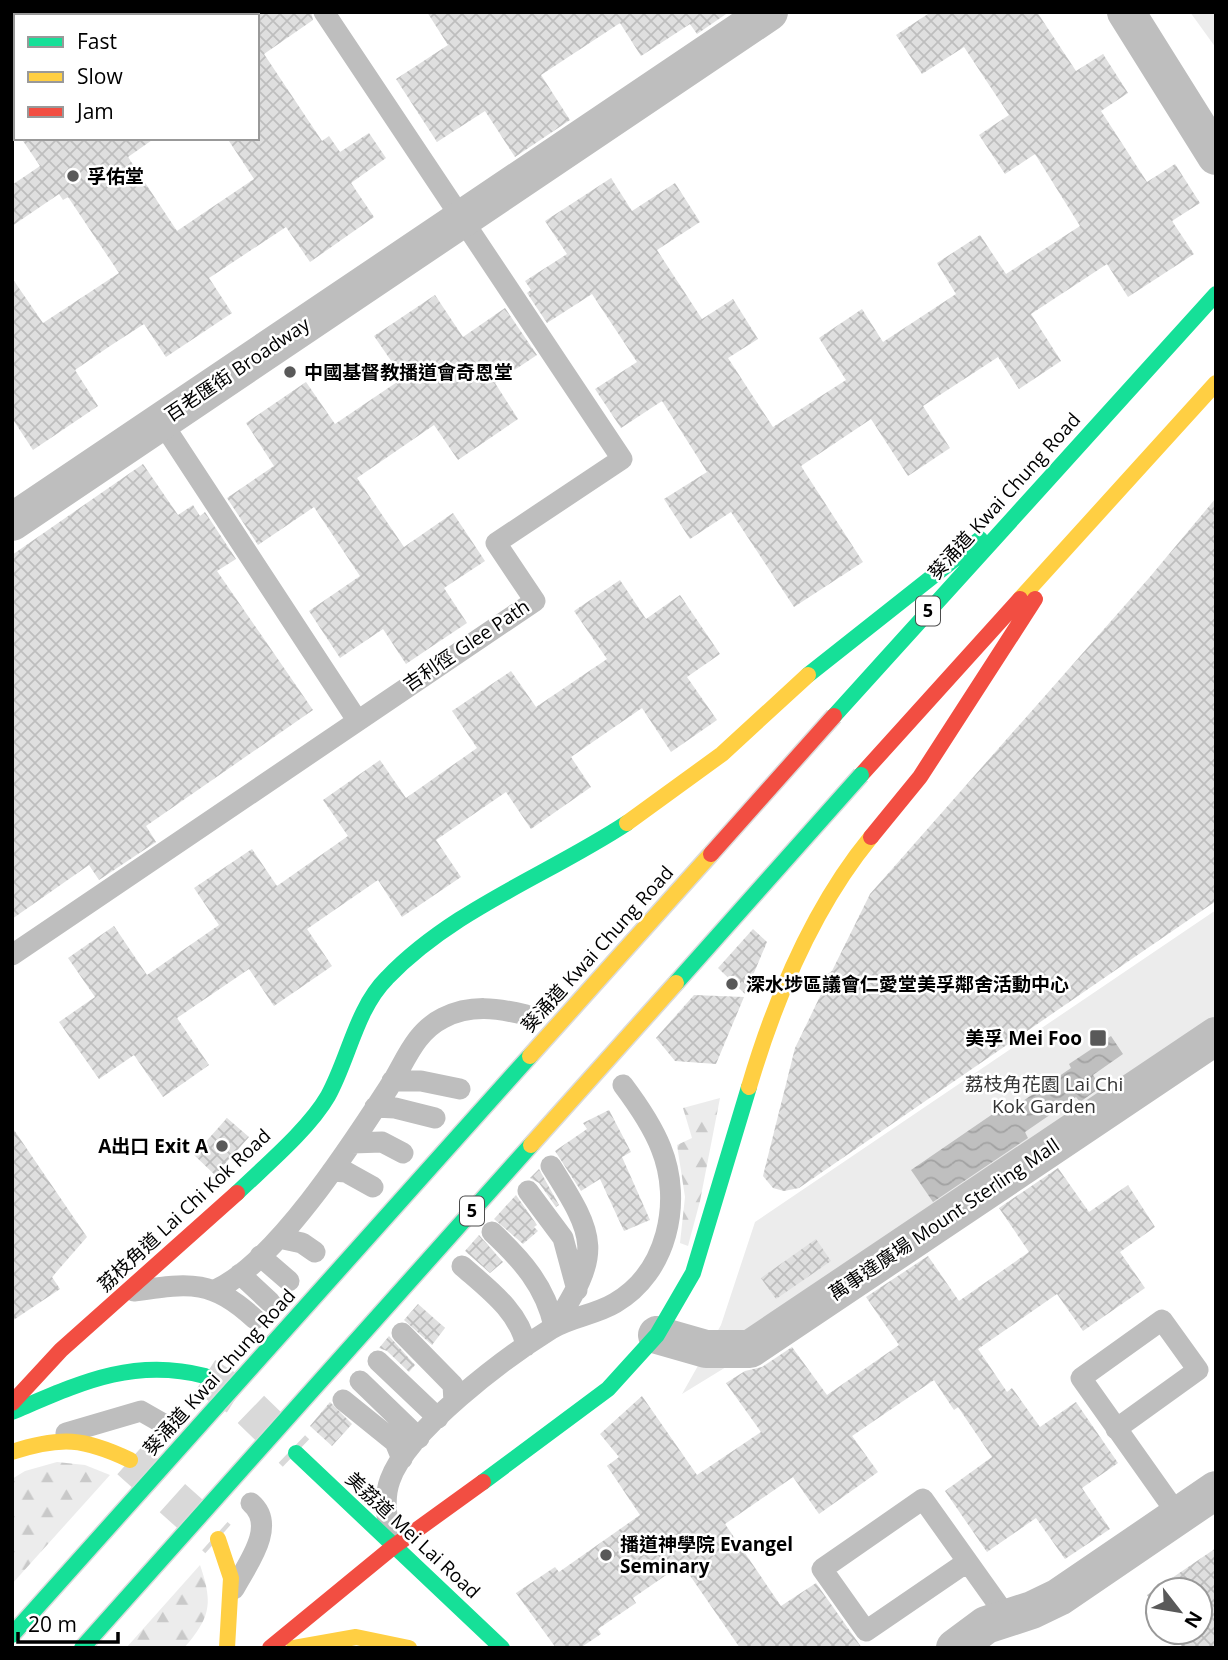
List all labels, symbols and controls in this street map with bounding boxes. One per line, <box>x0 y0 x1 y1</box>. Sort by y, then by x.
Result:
legend <box>14 14 259 140</box>
text: Fast <box>77 27 117 55</box>
text: Slow <box>77 62 123 90</box>
text: Jam <box>75 97 114 125</box>
place label: 孚佑堂 <box>87 163 144 189</box>
marker: 孚佑堂 <box>65 168 81 184</box>
street label: 百老匯街 Broadway <box>160 311 315 427</box>
place label: 中國基督教播道會奇恩堂 <box>304 359 513 385</box>
marker: 中國基督教播道會奇恩堂 <box>282 364 298 380</box>
street label: 葵涌道 Kwai Chung Road <box>922 407 1086 585</box>
street label: 吉利徑 Glee Path <box>398 593 534 697</box>
road number: 5 <box>916 596 940 626</box>
street label: 葵涌道 Kwai Chung Road <box>515 860 679 1038</box>
place label: 深水埗區議會仁愛堂美孚鄰舍活動中心 <box>746 971 1069 997</box>
marker: 深水埗區議會仁愛堂美孚鄰舍活動中心 <box>724 976 740 992</box>
place label: 美孚 Mei Foo <box>965 1025 1082 1051</box>
marker: 美孚 Mei Foo <box>1088 1028 1108 1048</box>
park label: 荔枝角花園 Lai Chi Kok Garden <box>965 1071 1123 1119</box>
street label: 荔枝角道 Lai Chi Kok Road <box>92 1123 276 1297</box>
street label: 萬事達廣場 Mount Sterling Mall <box>824 1132 1064 1306</box>
place label: A出口 Exit A <box>98 1133 209 1159</box>
marker: A出口 Exit A <box>214 1138 230 1154</box>
road number: 5 <box>460 1196 484 1226</box>
street label: 葵涌道 Kwai Chung Road <box>137 1283 301 1461</box>
street label: 美荔道 Mei Lai Road <box>340 1466 486 1604</box>
place label: 播道神學院 Evangel Seminary <box>620 1531 793 1579</box>
marker: 播道神學院 Evangel Seminary <box>598 1547 614 1563</box>
north arrow <box>1144 1576 1214 1646</box>
scale bar <box>18 1600 117 1644</box>
text: N <box>1178 1606 1209 1633</box>
text: 20 m <box>28 1610 77 1638</box>

